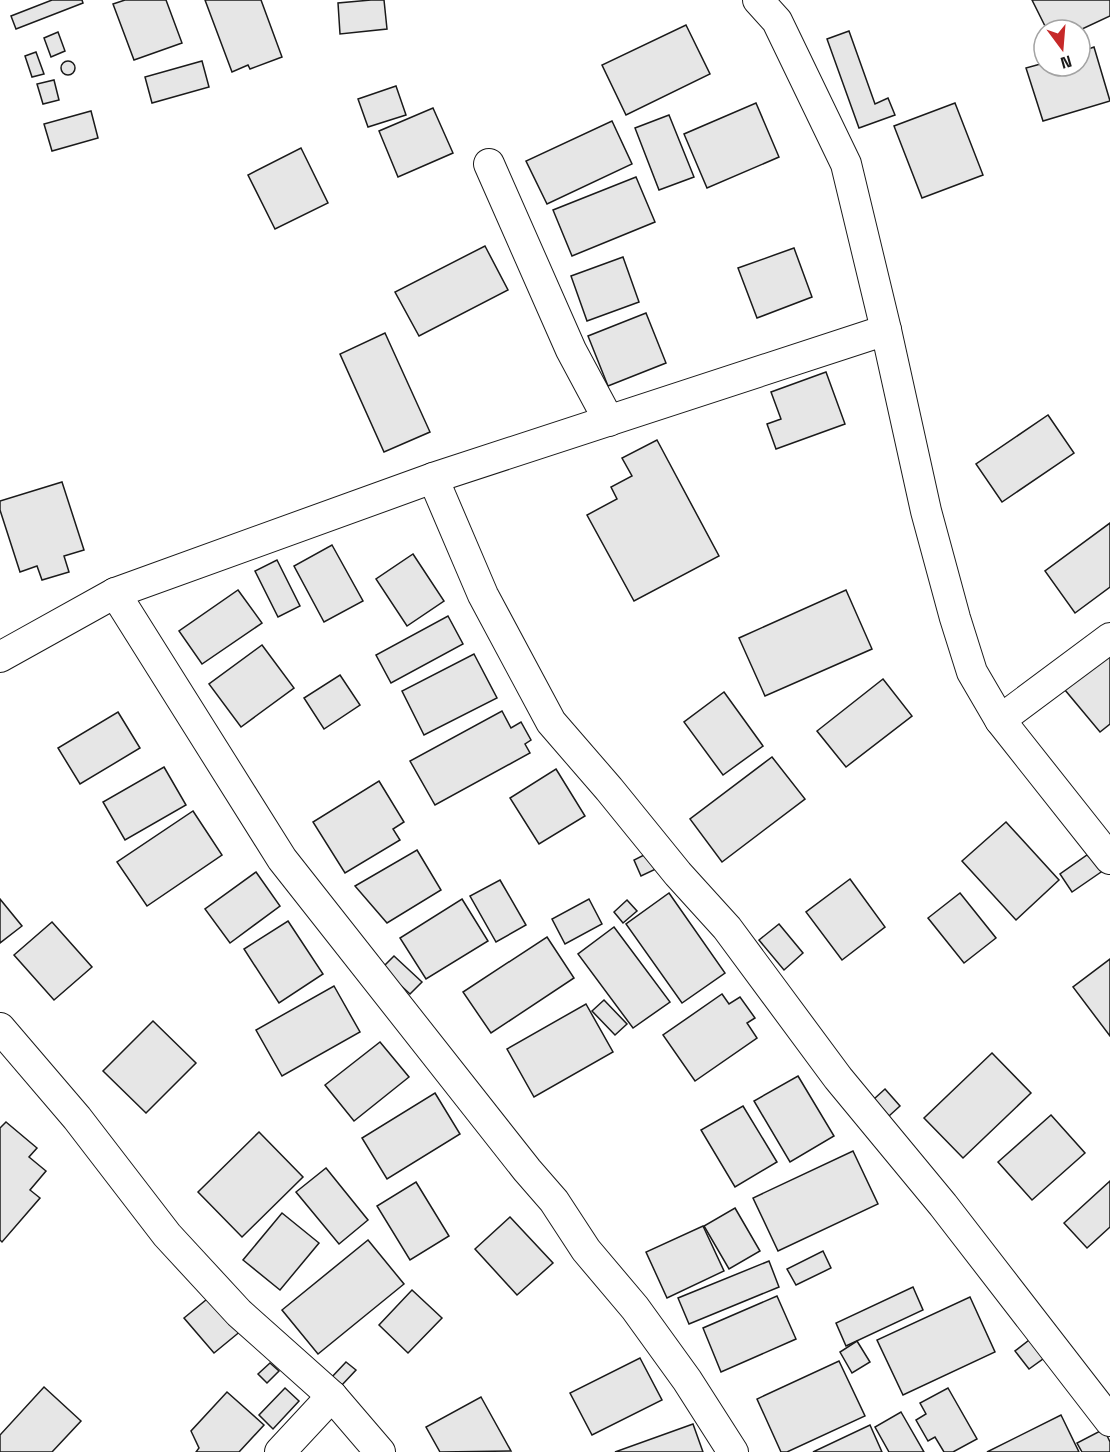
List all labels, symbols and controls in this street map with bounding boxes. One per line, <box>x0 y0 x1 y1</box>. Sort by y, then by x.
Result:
north arrow <box>1032 18 1092 78</box>
text: N <box>1058 50 1074 74</box>

